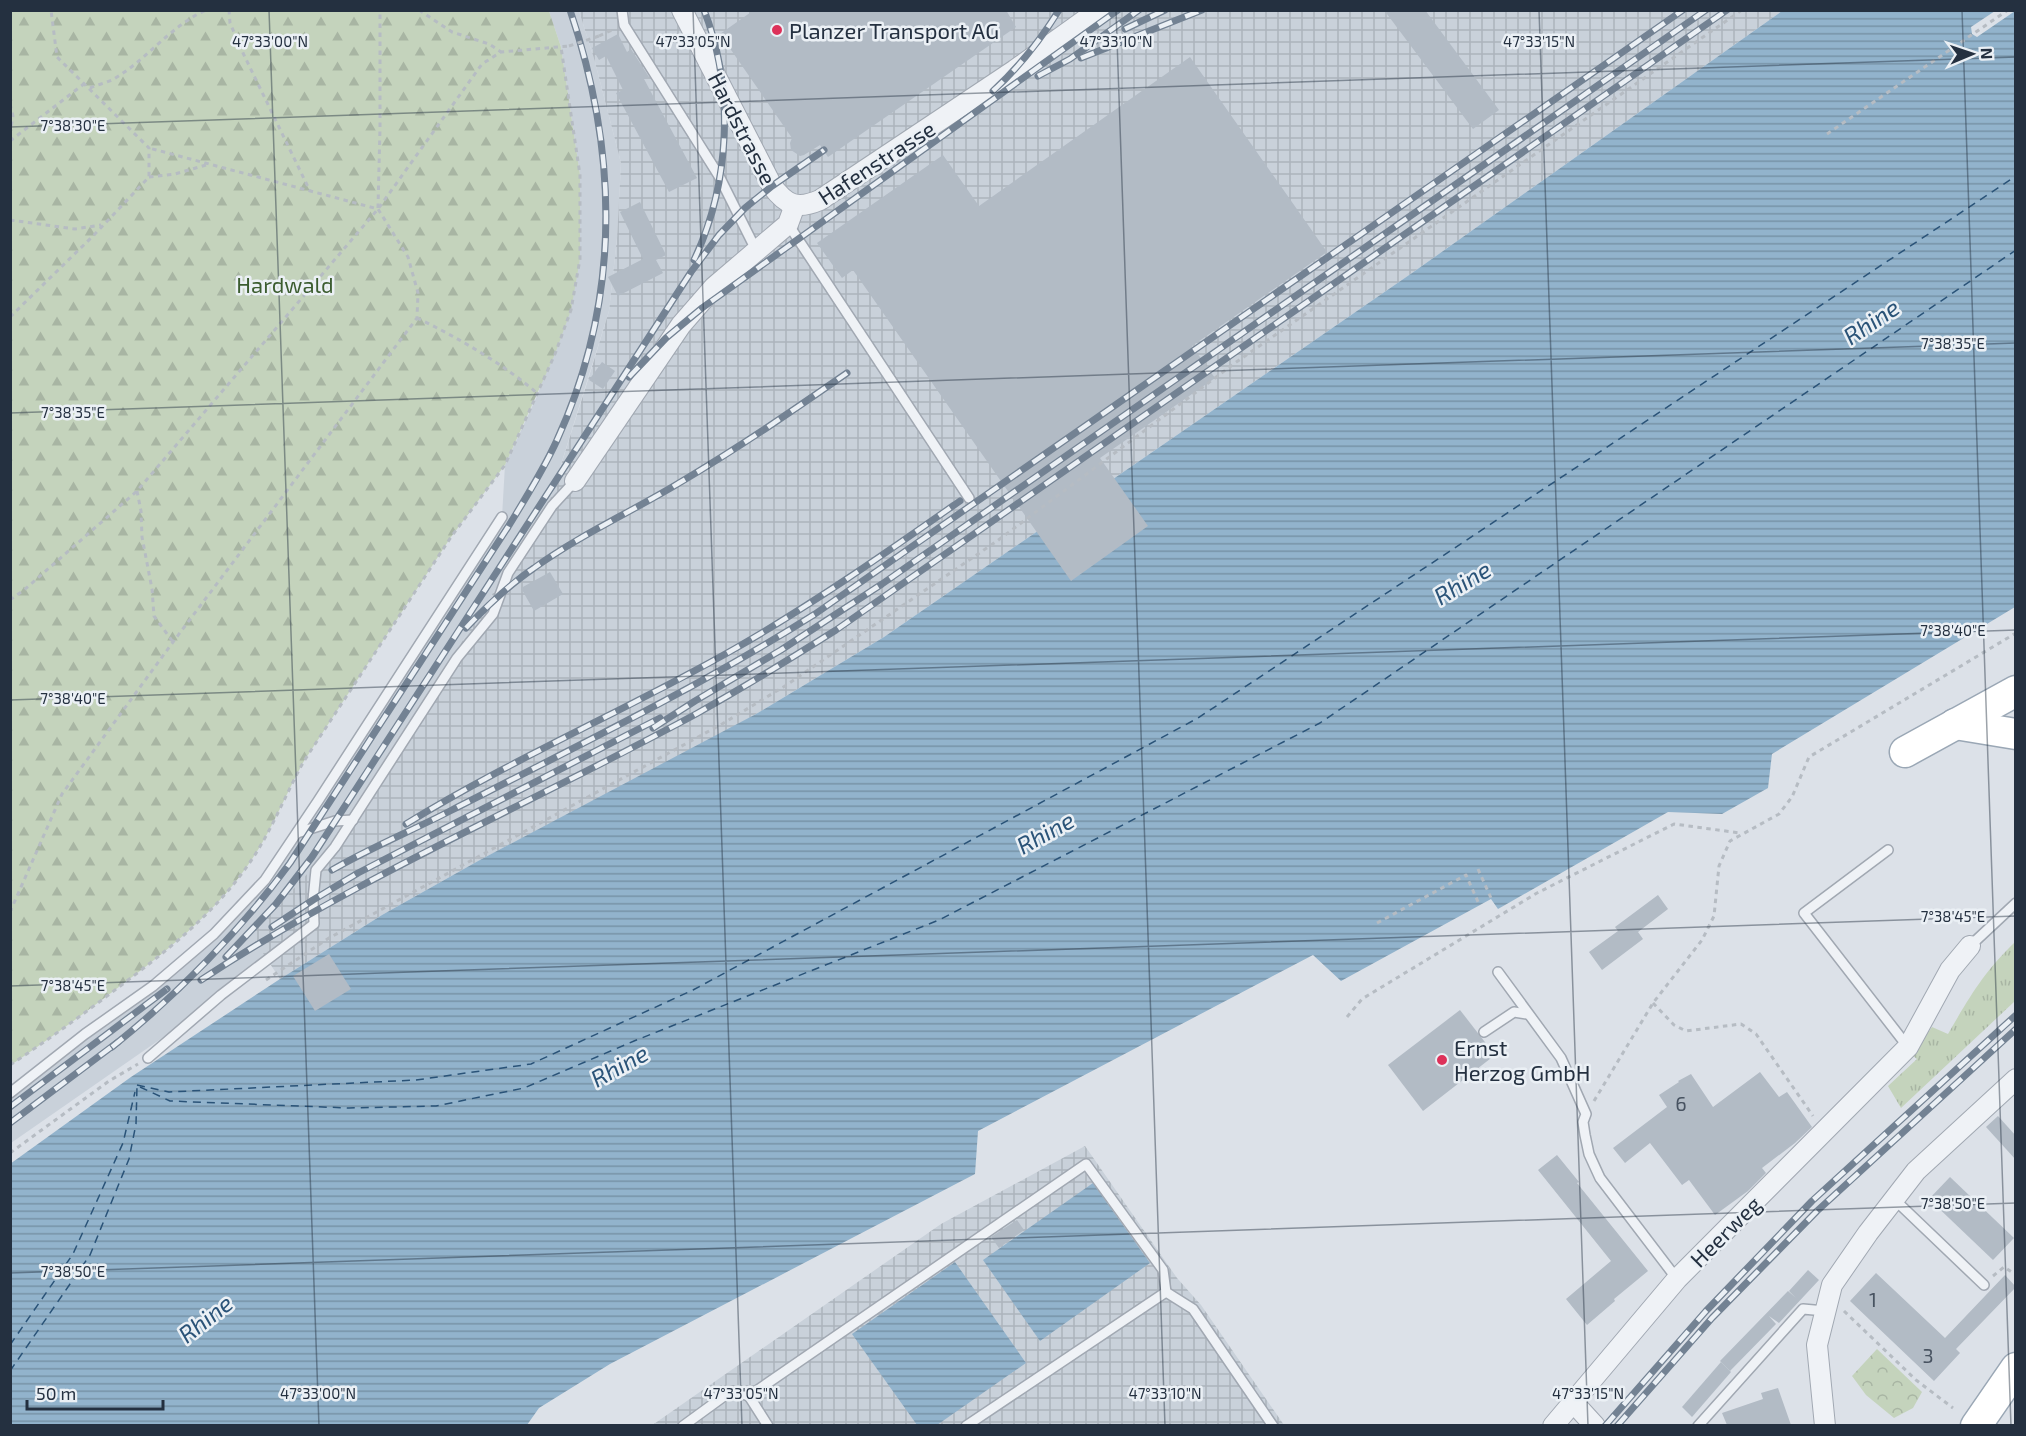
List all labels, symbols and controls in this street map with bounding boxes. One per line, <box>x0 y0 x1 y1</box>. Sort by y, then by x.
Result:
place label: Planzer Transport AG <box>789 17 999 43</box>
marker: Planzer Transport AG <box>770 23 784 37</box>
north arrow <box>1942 24 2002 84</box>
text: 47°33'00"N <box>232 32 308 50</box>
text: 47°33'05"N <box>655 32 731 50</box>
text: 47°33'10"N <box>1079 32 1153 50</box>
text: 47°33'15"N <box>1503 32 1575 50</box>
text: N <box>1978 47 1997 60</box>
street label: Hardstrasse <box>704 67 782 189</box>
street label: Hafenstrasse <box>813 115 939 209</box>
text: 7°38'30"E <box>41 116 105 134</box>
park label: Hardwald <box>236 271 334 297</box>
water label: Rhine <box>1837 292 1905 350</box>
text: 7°38'35"E <box>1921 334 1985 352</box>
text: 7°38'35"E <box>41 403 105 421</box>
water label: Rhine <box>1428 554 1496 610</box>
text: 7°38'40"E <box>1920 621 1986 639</box>
text: 7°38'40"E <box>40 689 106 707</box>
water label: Rhine <box>1011 804 1079 860</box>
text: 7°38'45"E <box>1921 907 1985 925</box>
text: 7°38'45"E <box>41 976 105 994</box>
place label: Ernst Herzog GmbH <box>1454 1034 1591 1085</box>
water label: Rhine <box>585 1037 653 1093</box>
marker: Ernst Herzog GmbH <box>1435 1053 1449 1067</box>
house number: 6 <box>1675 1091 1687 1115</box>
street label: Heerweg <box>1684 1190 1766 1272</box>
text: 7°38'50"E <box>1921 1194 1985 1212</box>
text: 7°38'50"E <box>41 1262 105 1280</box>
house number: 1 <box>1869 1287 1877 1311</box>
water label: Rhine <box>172 1288 238 1348</box>
house number: 3 <box>1922 1343 1934 1367</box>
scale bar <box>27 1373 164 1411</box>
text: 50 m <box>36 1382 76 1404</box>
text: 47°33'00"N <box>280 1384 356 1402</box>
text: 47°33'05"N <box>703 1384 779 1402</box>
text: 47°33'10"N <box>1128 1384 1202 1402</box>
text: 47°33'15"N <box>1552 1384 1624 1402</box>

